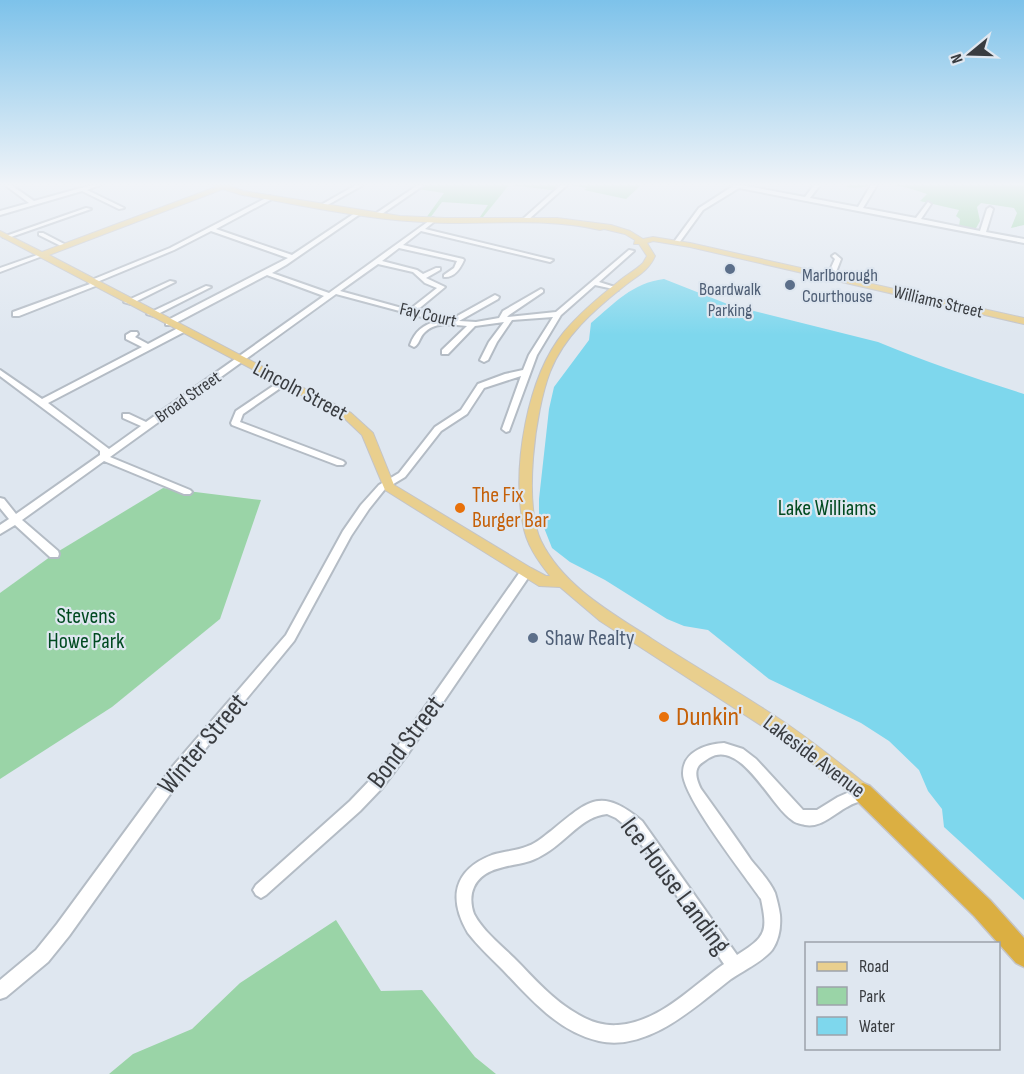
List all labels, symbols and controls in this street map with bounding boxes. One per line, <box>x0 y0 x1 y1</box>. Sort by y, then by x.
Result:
north arrow <box>940 24 1000 84</box>
text: N <box>947 51 968 66</box>
marker: Boardwalk Parking <box>723 262 737 276</box>
place label: Marlborough Courthouse <box>802 265 878 307</box>
marker: Marlborough Courthouse <box>783 278 797 292</box>
place label: Boardwalk Parking <box>699 279 761 321</box>
street label: Williams Street <box>891 282 985 323</box>
street label: Fay Court <box>398 298 459 332</box>
street label: Lincoln Street <box>248 355 352 427</box>
street label: Broad Street <box>151 366 225 427</box>
place label: The Fix Burger Bar <box>472 482 549 534</box>
park label: Lake Williams <box>778 495 876 522</box>
marker: The Fix Burger Bar <box>453 501 467 515</box>
park label: Stevens Howe Park <box>47 603 125 655</box>
place label: Shaw Realty <box>545 625 635 652</box>
marker: Shaw Realty <box>526 631 540 645</box>
street label: Winter Street <box>151 687 255 801</box>
street label: Bond Street <box>361 690 451 794</box>
place label: Dunkin' <box>676 701 742 733</box>
marker: Dunkin' <box>657 710 671 724</box>
street label: Lakeside Avenue <box>758 710 870 804</box>
street label: Ice House Landing <box>613 811 737 961</box>
legend <box>805 942 1000 1050</box>
text: Road <box>859 956 889 977</box>
text: Park <box>859 986 885 1007</box>
text: Water <box>859 1016 895 1037</box>

